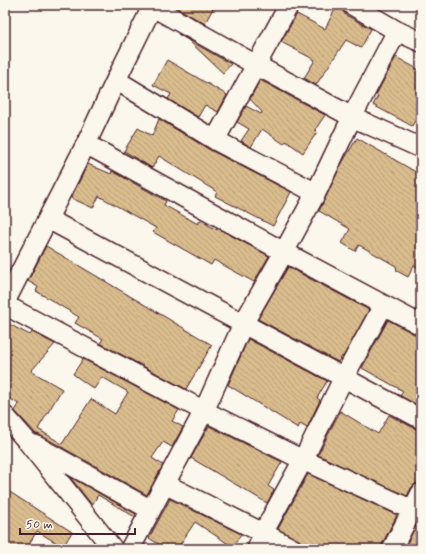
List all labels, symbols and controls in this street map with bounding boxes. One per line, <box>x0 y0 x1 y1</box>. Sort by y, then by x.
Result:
scale bar <box>20 510 135 536</box>
text: 50 m <box>26 517 53 533</box>

